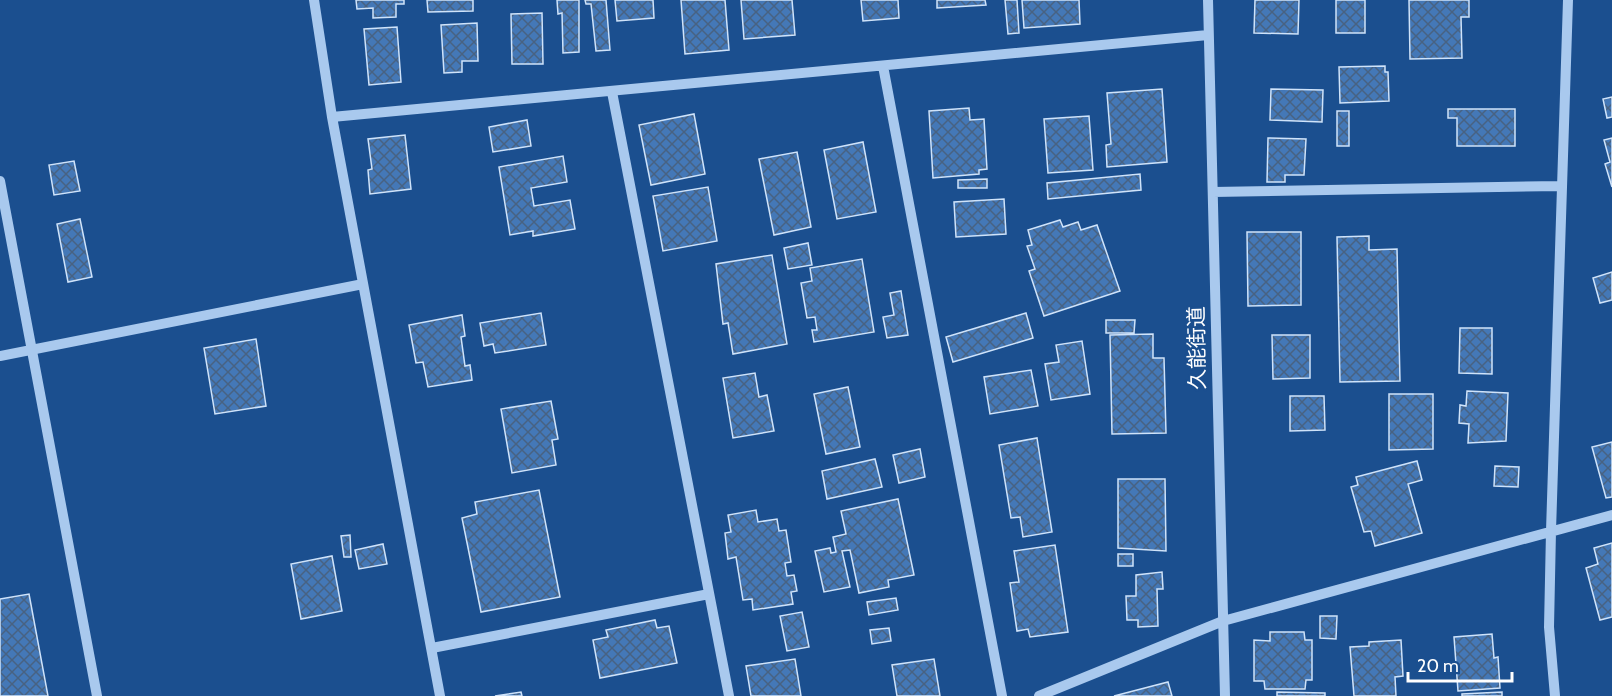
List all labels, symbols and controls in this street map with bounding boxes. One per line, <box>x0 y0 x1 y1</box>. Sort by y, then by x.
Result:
street label: 久能街道 <box>1183 306 1210 390</box>
scale bar <box>1408 645 1512 683</box>
text: 20 m <box>1417 655 1459 677</box>

